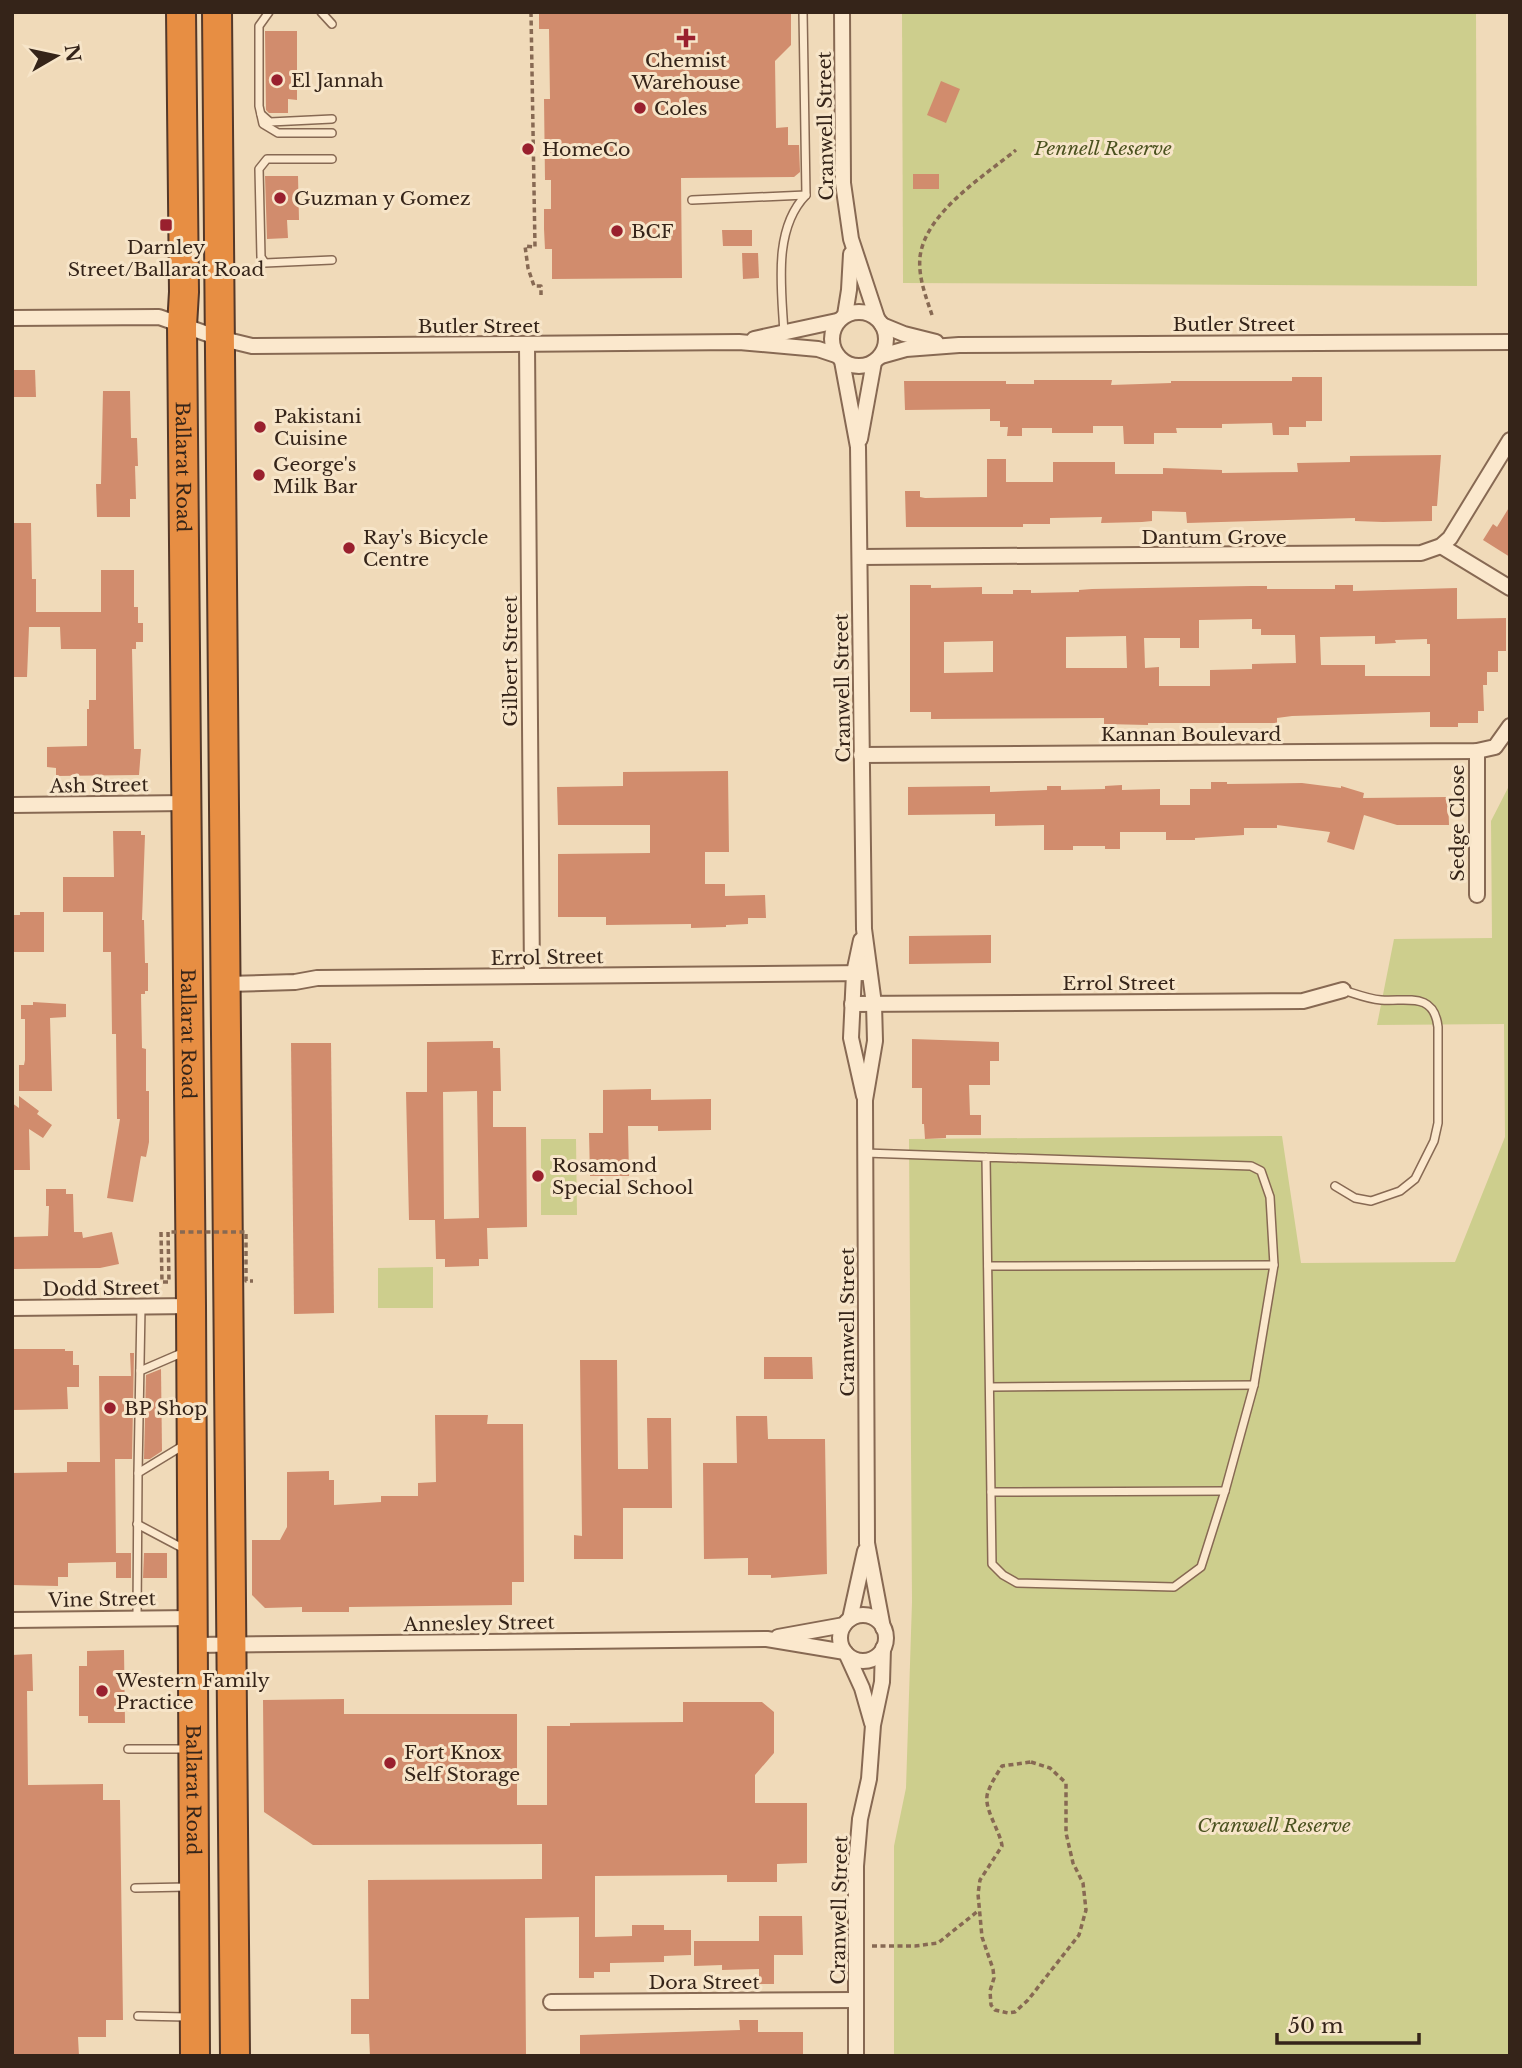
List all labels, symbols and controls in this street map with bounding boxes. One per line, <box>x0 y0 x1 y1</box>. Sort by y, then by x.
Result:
north arrow <box>21 21 91 91</box>
marker: Chemist Warehouse <box>678 30 694 46</box>
text: N <box>60 43 85 64</box>
place label: Chemist Warehouse <box>631 49 740 94</box>
street label: Cranwell Street <box>813 50 838 201</box>
place label: El Jannah <box>291 69 384 92</box>
marker: El Jannah <box>269 72 285 88</box>
place label: Coles <box>654 97 707 120</box>
marker: Coles <box>632 100 648 116</box>
park label: Pennell Reserve <box>1033 137 1172 160</box>
place label: HomeCo <box>542 138 630 161</box>
marker: HomeCo <box>520 141 536 157</box>
place label: Guzman y Gomez <box>294 187 471 210</box>
marker: Guzman y Gomez <box>272 190 288 206</box>
marker: Darnley Street/Ballarat Road <box>158 217 174 233</box>
place label: BCF <box>631 220 674 243</box>
marker: BCF <box>609 223 625 239</box>
place label: Darnley Street/Ballarat Road <box>68 236 264 281</box>
street label: Butler Street <box>1173 313 1296 336</box>
street label: Butler Street <box>418 315 541 338</box>
street label: Ballarat Road <box>171 401 195 533</box>
place label: Pakistani Cuisine <box>274 405 362 450</box>
marker: Pakistani Cuisine <box>252 419 268 435</box>
place label: George's Milk Bar <box>273 453 357 498</box>
marker: George's Milk Bar <box>251 467 267 483</box>
place label: Ray's Bicycle Centre <box>363 526 488 571</box>
street label: Dantum Grove <box>1141 526 1287 549</box>
marker: Ray's Bicycle Centre <box>341 540 357 556</box>
street label: Gilbert Street <box>499 595 522 727</box>
street label: Cranwell Street <box>830 612 855 763</box>
street label: Kannan Boulevard <box>1101 723 1282 746</box>
street label: Sedge Close <box>1446 765 1469 881</box>
street label: Ash Street <box>48 773 149 798</box>
street label: Errol Street <box>490 945 604 970</box>
street label: Ballarat Road <box>176 968 200 1100</box>
street label: Errol Street <box>1063 972 1176 995</box>
place label: Rosamond Special School <box>552 1154 693 1199</box>
marker: Rosamond Special School <box>530 1168 546 1184</box>
street label: Cranwell Street <box>836 1247 859 1397</box>
street label: Dodd Street <box>42 1276 161 1301</box>
place label: BP Shop <box>124 1397 207 1420</box>
marker: BP Shop <box>102 1400 118 1416</box>
street label: Vine Street <box>47 1587 157 1612</box>
street label: Annesley Street <box>402 1611 556 1636</box>
place label: Western Family Practice <box>115 1669 270 1714</box>
marker: Western Family Practice <box>94 1683 110 1699</box>
street label: Ballarat Road <box>181 1724 205 1856</box>
place label: Fort Knox Self Storage <box>404 1741 520 1786</box>
marker: Fort Knox Self Storage <box>382 1755 398 1771</box>
park label: Cranwell Reserve <box>1197 1814 1351 1837</box>
street label: Cranwell Street <box>827 1834 852 1985</box>
street label: Dora Street <box>648 1971 760 1994</box>
scale bar <box>1277 2002 1419 2046</box>
text: 50 m <box>1288 2013 1344 2039</box>

